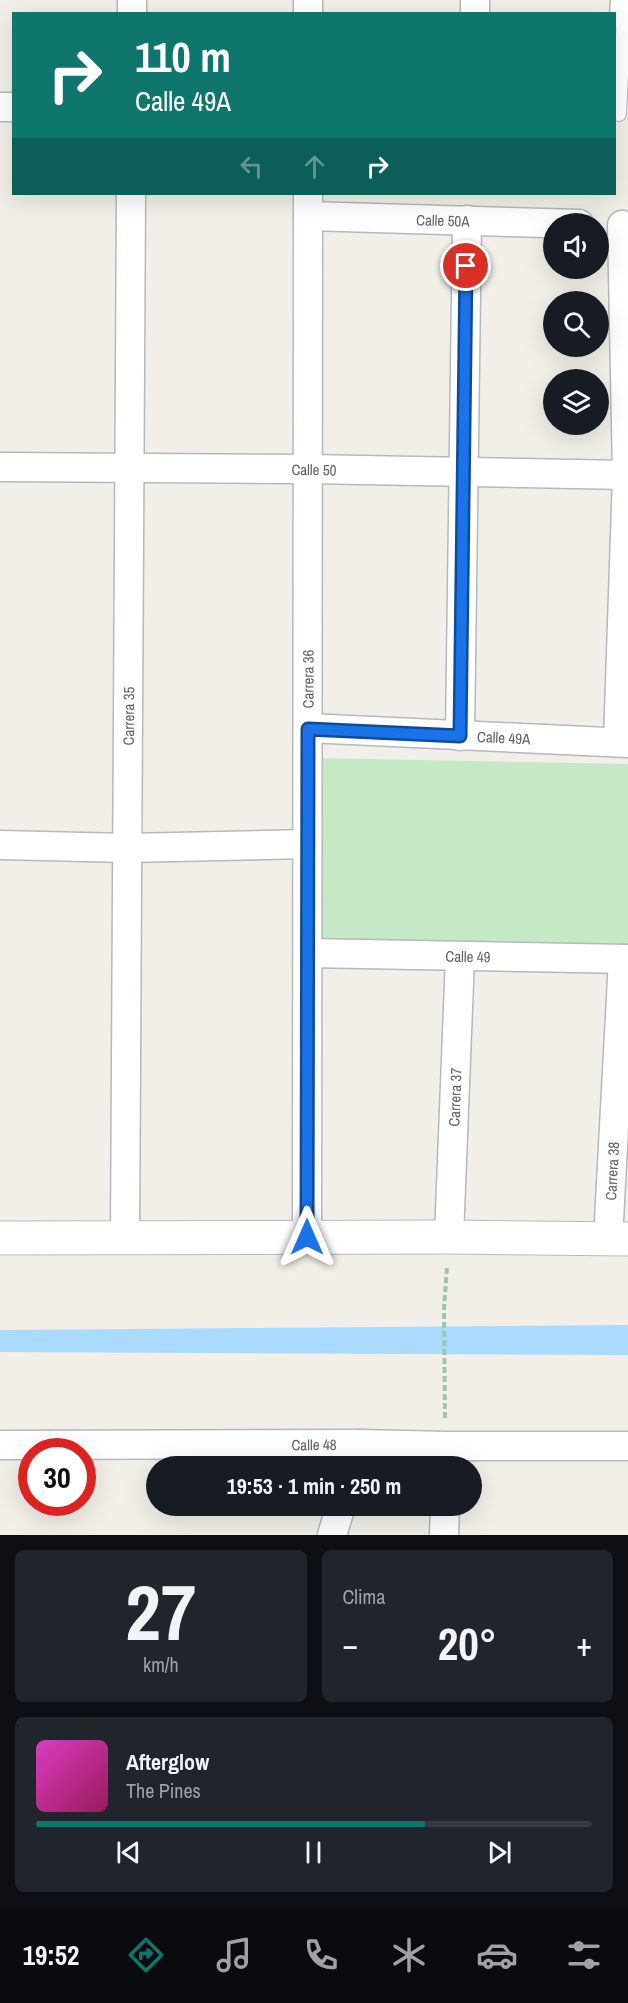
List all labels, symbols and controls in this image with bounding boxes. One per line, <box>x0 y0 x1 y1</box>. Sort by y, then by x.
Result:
text: 110 m <box>135 29 231 85</box>
icon: right <box>36 36 114 114</box>
text: Calle 49A <box>135 83 231 119</box>
icon: left <box>235 150 268 183</box>
icon: ahead <box>298 150 331 183</box>
icon: right <box>361 150 394 183</box>
street label: Calle 50A <box>416 209 471 231</box>
map controls <box>543 213 609 435</box>
button: sound <box>543 213 609 279</box>
pin <box>440 240 491 291</box>
icon: arrive <box>449 249 482 282</box>
button: search <box>543 291 609 357</box>
button: layers <box>543 369 609 435</box>
street label: Calle 50 <box>291 458 337 480</box>
street label: Carrera 36 <box>297 649 318 708</box>
street label: Carrera 35 <box>117 686 139 745</box>
street label: Calle 49A <box>477 725 532 749</box>
street label: Calle 49 <box>445 945 491 967</box>
street label: Carrera 37 <box>443 1067 466 1127</box>
street label: Carrera 38 <box>600 1141 624 1201</box>
position arrow <box>275 1205 339 1269</box>
street label: Calle 48 <box>291 1434 337 1455</box>
speed limit sign: 30 <box>18 1438 96 1516</box>
text: 19:53 · 1 min · 250 m <box>227 1471 401 1501</box>
text: 27 <box>125 1559 196 1664</box>
text: Clima <box>343 1583 385 1610</box>
text: 20° <box>438 1613 497 1674</box>
text: − <box>343 1622 358 1666</box>
text: + <box>576 1622 592 1666</box>
text: km/h <box>143 1651 179 1678</box>
text: Afterglow <box>126 1747 209 1777</box>
text: The Pines <box>126 1777 201 1804</box>
icon: previous <box>112 1836 145 1869</box>
icon: pause <box>297 1836 330 1869</box>
icon: next <box>483 1836 516 1869</box>
icon: directions <box>125 1934 167 1976</box>
icon: music <box>213 1934 255 1976</box>
icon: phone <box>300 1934 342 1976</box>
icon: climate <box>388 1934 430 1976</box>
icon: car <box>476 1934 518 1976</box>
icon: filters <box>563 1934 605 1976</box>
text: 19:52 <box>23 1937 79 1973</box>

